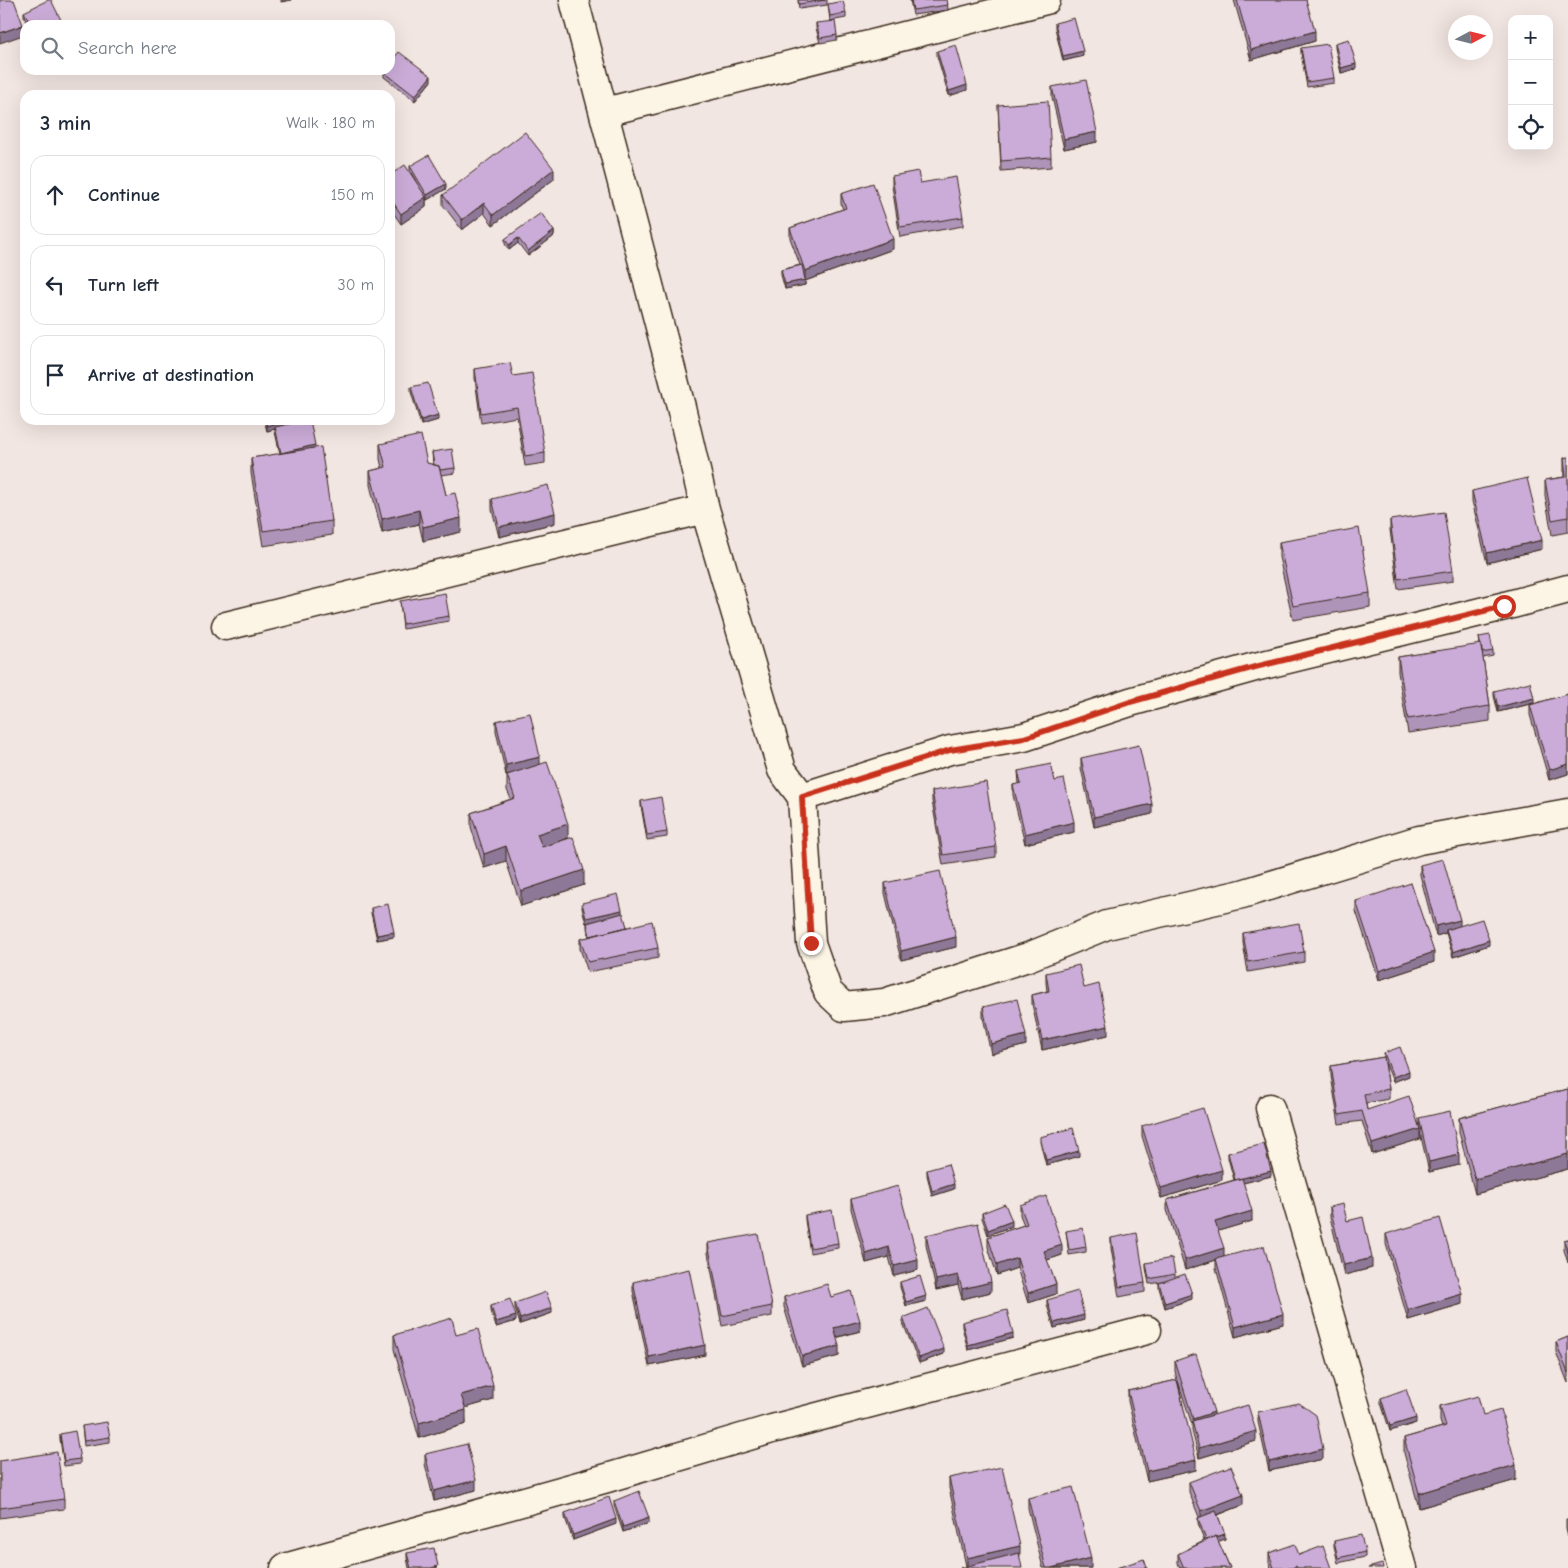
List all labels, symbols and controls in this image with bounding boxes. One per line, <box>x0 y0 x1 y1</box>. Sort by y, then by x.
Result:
north arrow <box>1448 15 1493 60</box>
map controls <box>1508 15 1553 150</box>
button: + <box>1508 15 1553 60</box>
search box <box>20 20 395 75</box>
icon: search <box>38 34 66 62</box>
text: Search here <box>78 37 177 59</box>
button: − <box>1508 60 1553 105</box>
button: locate <box>1508 105 1553 150</box>
text: 3 min <box>40 111 91 135</box>
text: Walk · 180 m <box>286 114 375 132</box>
icon: ahead <box>41 181 69 209</box>
text: Continue <box>88 184 160 206</box>
text: 150 m <box>331 186 374 204</box>
icon: left <box>41 271 69 299</box>
text: Turn left <box>88 274 159 296</box>
text: 30 m <box>338 276 374 294</box>
icon: arrive <box>41 361 69 389</box>
text: Arrive at destination <box>88 364 254 386</box>
route start <box>1493 595 1516 618</box>
route end <box>800 932 823 955</box>

